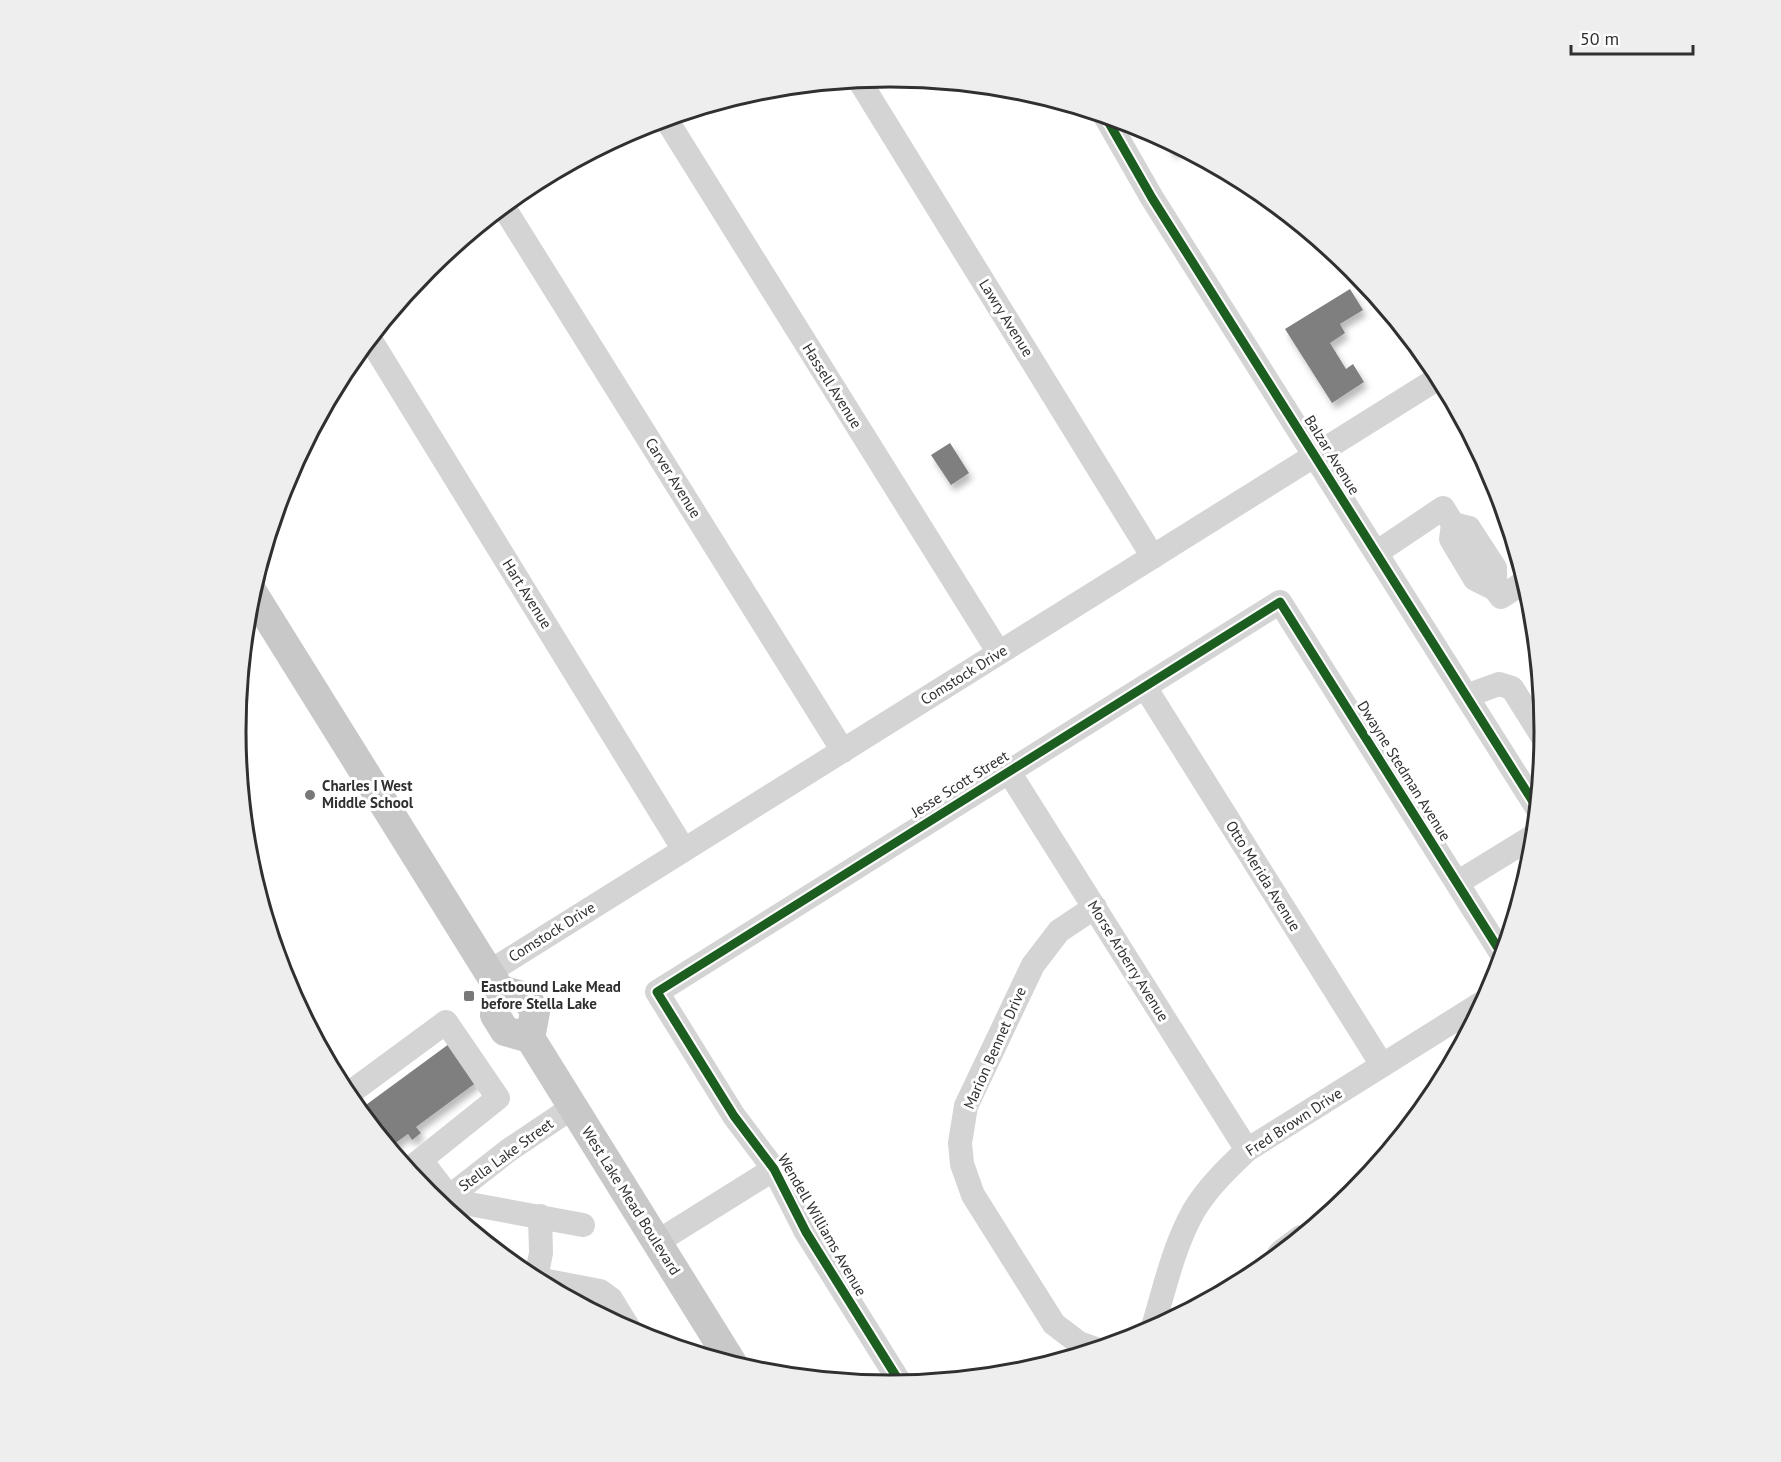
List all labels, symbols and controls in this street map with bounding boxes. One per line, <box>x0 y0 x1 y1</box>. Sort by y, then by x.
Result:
scale bar <box>1571 18 1692 56</box>
text: 50 m <box>1580 27 1619 50</box>
street label: Lawry Avenue <box>975 275 1038 360</box>
street label: Hassell Avenue <box>799 340 866 432</box>
street label: Balzar Avenue <box>1300 411 1364 498</box>
street label: Carver Avenue <box>641 434 706 521</box>
street label: Hart Avenue <box>499 555 556 632</box>
street label: Comstock Drive <box>917 640 1011 709</box>
street label: Dwayne Stedman Avenue <box>1353 697 1455 844</box>
street label: Jesse Scott Street <box>907 746 1012 822</box>
place label: Charles I West Middle School <box>322 776 414 812</box>
marker: Charles I West Middle School <box>303 788 317 802</box>
street label: Otto Merida Avenue <box>1222 817 1305 935</box>
street label: Comstock Drive <box>505 897 599 966</box>
street label: Morse Arberry Avenue <box>1084 897 1173 1025</box>
place label: Eastbound Lake Mead before Stella Lake <box>481 977 621 1013</box>
street label: Marion Bennet Drive <box>959 984 1030 1112</box>
marker: Eastbound Lake Mead before Stella Lake <box>462 989 476 1003</box>
street label: Fred Brown Drive <box>1242 1083 1346 1160</box>
street label: Stella Lake Street <box>455 1114 557 1195</box>
street label: West Lake Mead Boulevard <box>578 1123 685 1279</box>
street label: Wendell Williams Avenue <box>774 1150 871 1299</box>

